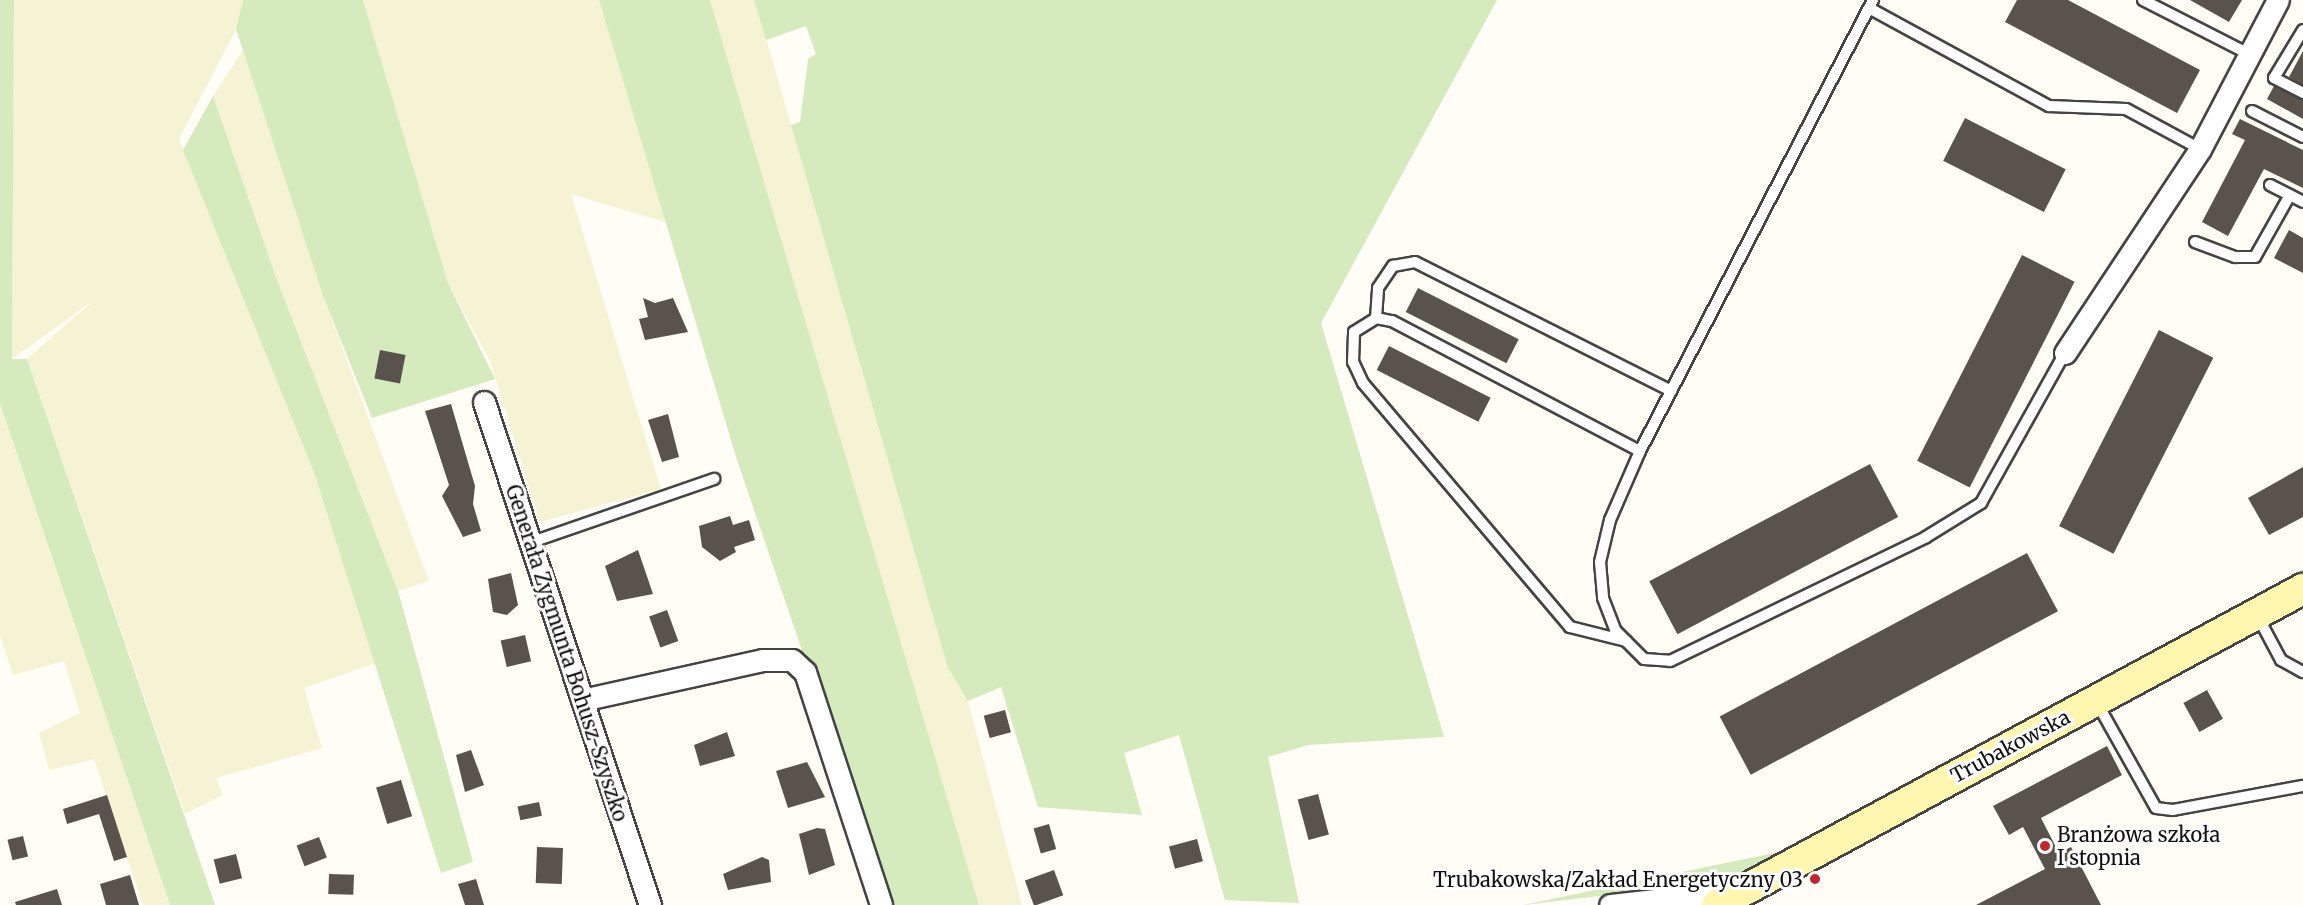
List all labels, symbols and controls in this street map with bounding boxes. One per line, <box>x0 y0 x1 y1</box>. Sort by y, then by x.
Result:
street label: Generała Zygmunta Bohusz-Szyszko <box>501 482 633 824</box>
street label: Trubakowska <box>1946 705 2074 787</box>
place label: Branżowa szkoła I stopnia <box>2057 822 2220 869</box>
marker: Branżowa szkoła I stopnia <box>2038 839 2052 853</box>
place label: Trubakowska/Zakład Energetyczny 03 <box>1433 867 1803 891</box>
marker: Trubakowska/Zakład Energetyczny 03 <box>1808 872 1822 886</box>

